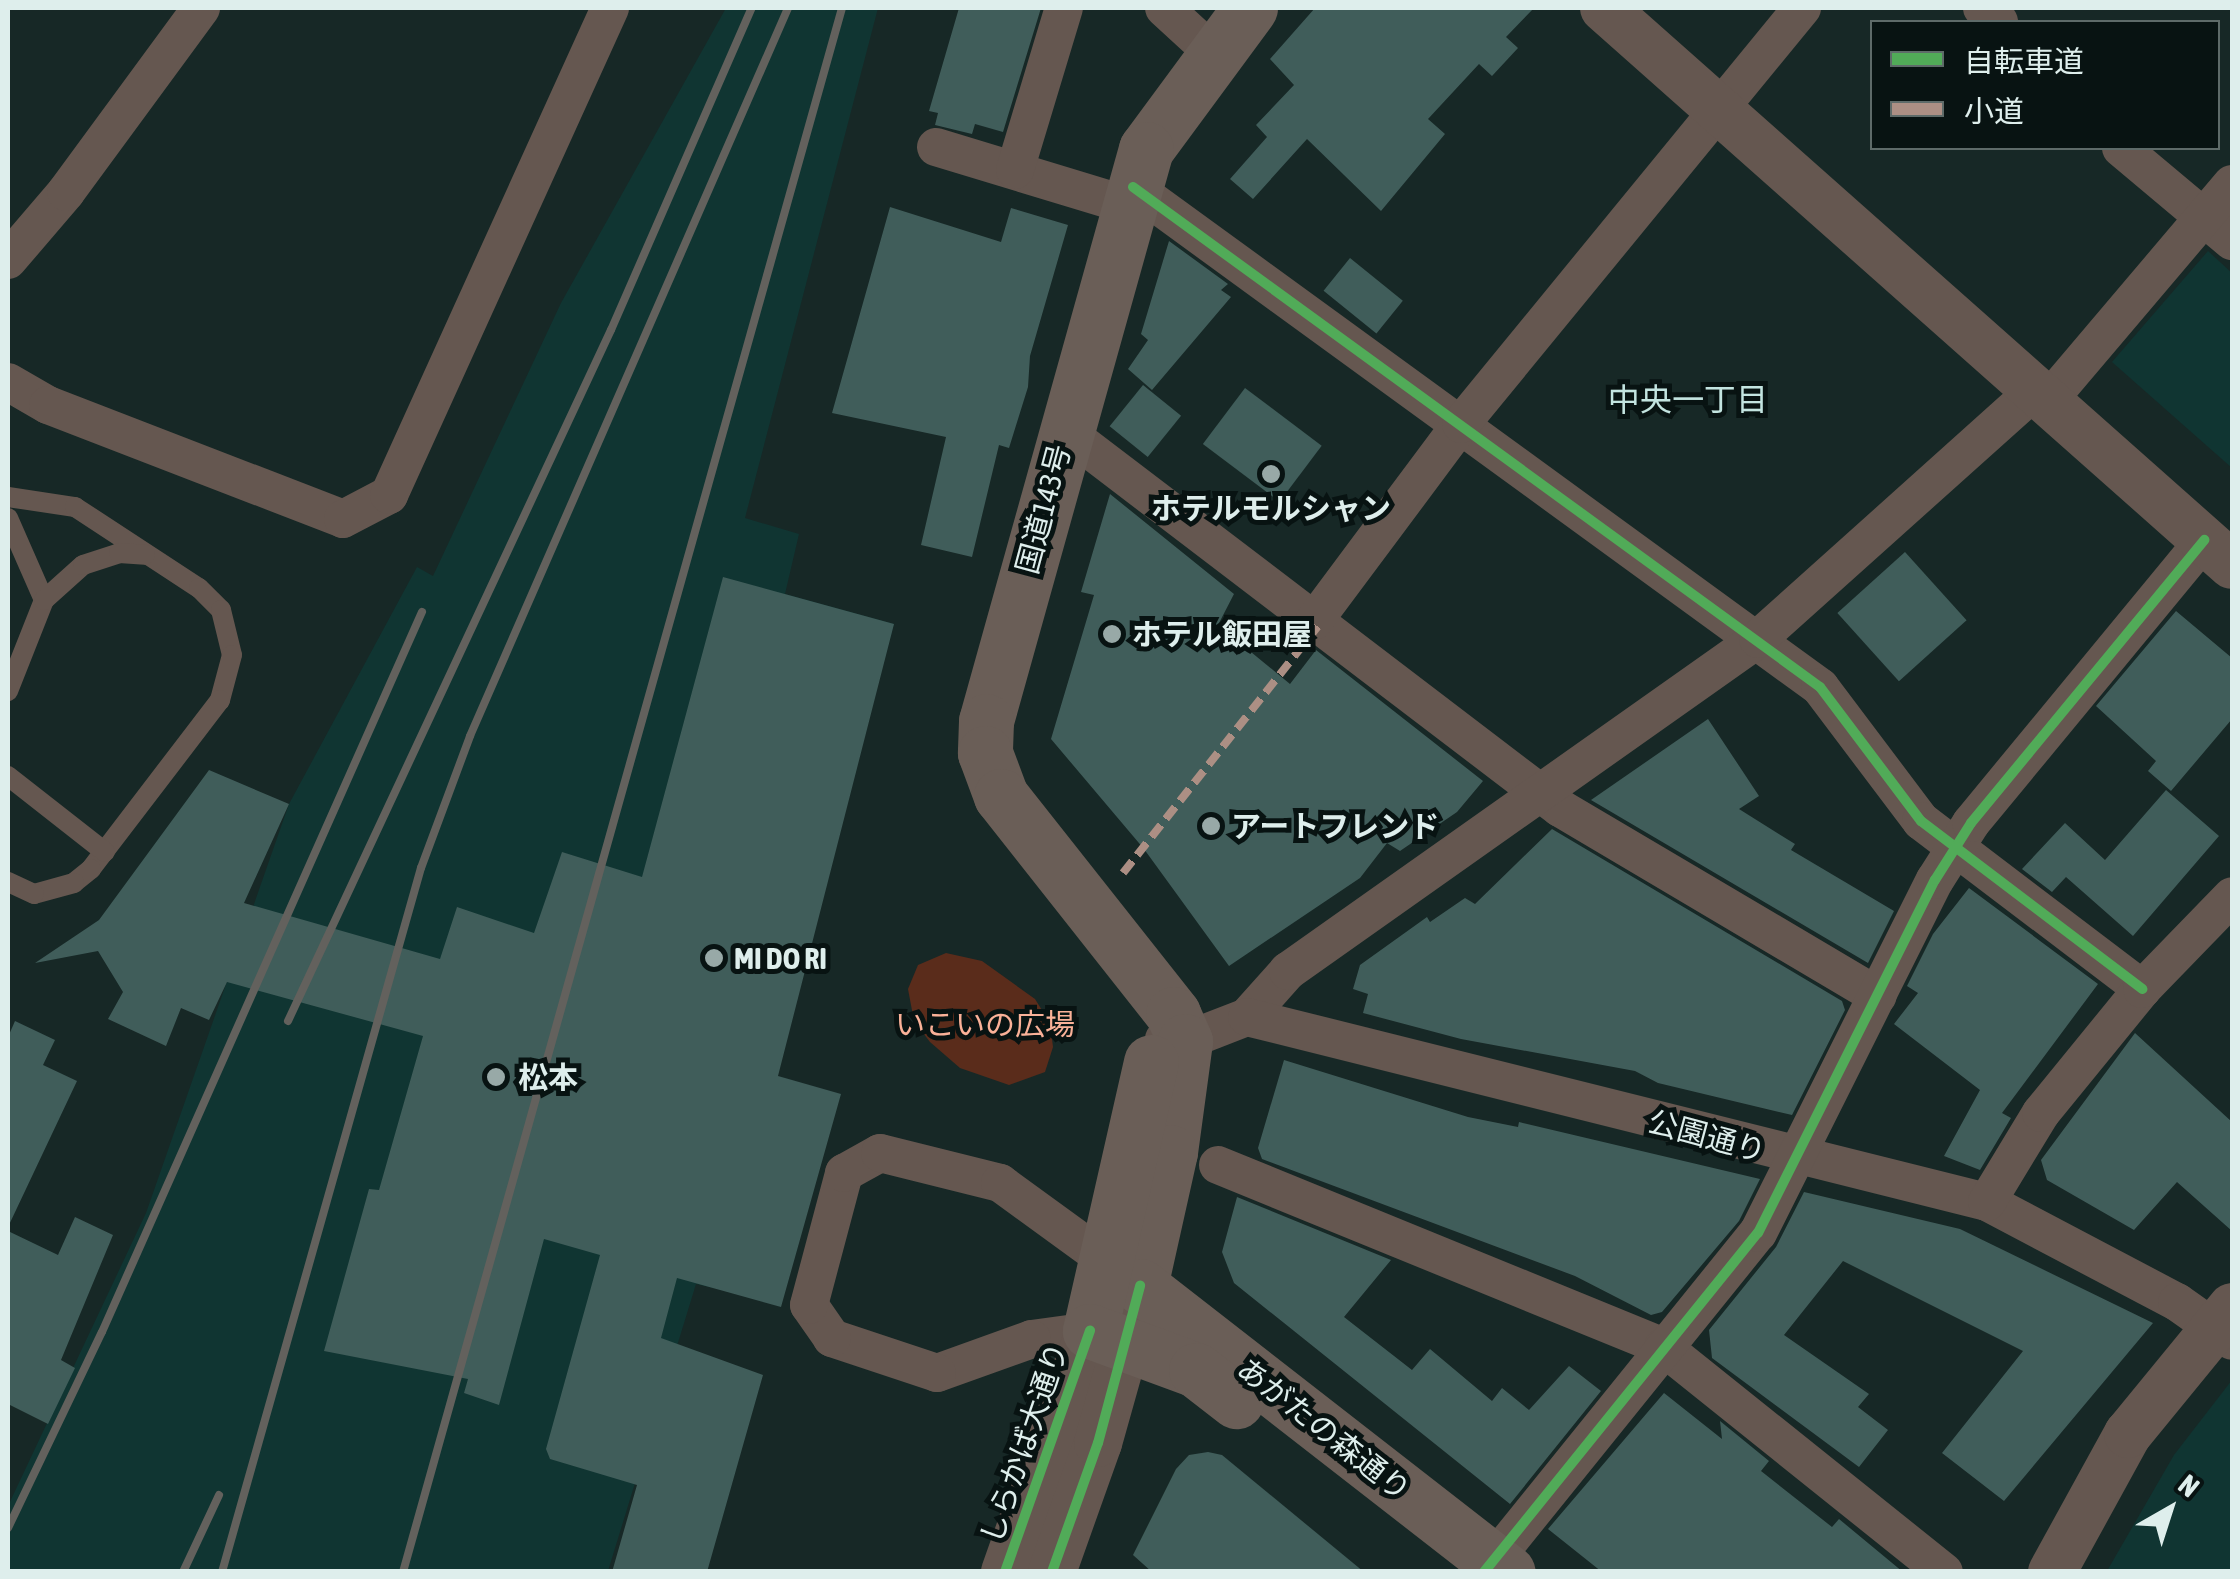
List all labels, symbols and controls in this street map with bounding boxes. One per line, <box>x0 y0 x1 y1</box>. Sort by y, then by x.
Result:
legend <box>1870 20 2220 150</box>
text: 自転車道 <box>1964 44 2084 78</box>
text: 小道 <box>1964 94 2024 128</box>
district label: 中央一丁目 <box>1608 381 1768 419</box>
street label: 国道143号 <box>1008 440 1078 578</box>
marker: ホテルモルシャン <box>1260 463 1282 485</box>
place label: ホテルモルシャン <box>1151 490 1391 526</box>
place label: ホテル飯田屋 <box>1132 616 1312 652</box>
marker: ホテル飯田屋 <box>1101 623 1123 645</box>
place label: アートフレンド <box>1231 808 1439 844</box>
marker: アートフレンド <box>1200 815 1222 837</box>
place label: MI DO RI <box>734 940 827 976</box>
marker: MI DO RI <box>703 947 725 969</box>
park label: いこいの広場 <box>895 1006 1075 1042</box>
place label: 松本 <box>518 1059 578 1095</box>
marker: 松本 <box>483 1064 509 1090</box>
street label: 公園通り <box>1644 1103 1770 1169</box>
street label: しらかば大通り <box>973 1338 1075 1548</box>
street label: あがたの森通り <box>1230 1350 1418 1508</box>
north arrow <box>2120 1459 2220 1559</box>
text: N <box>2172 1468 2205 1503</box>

